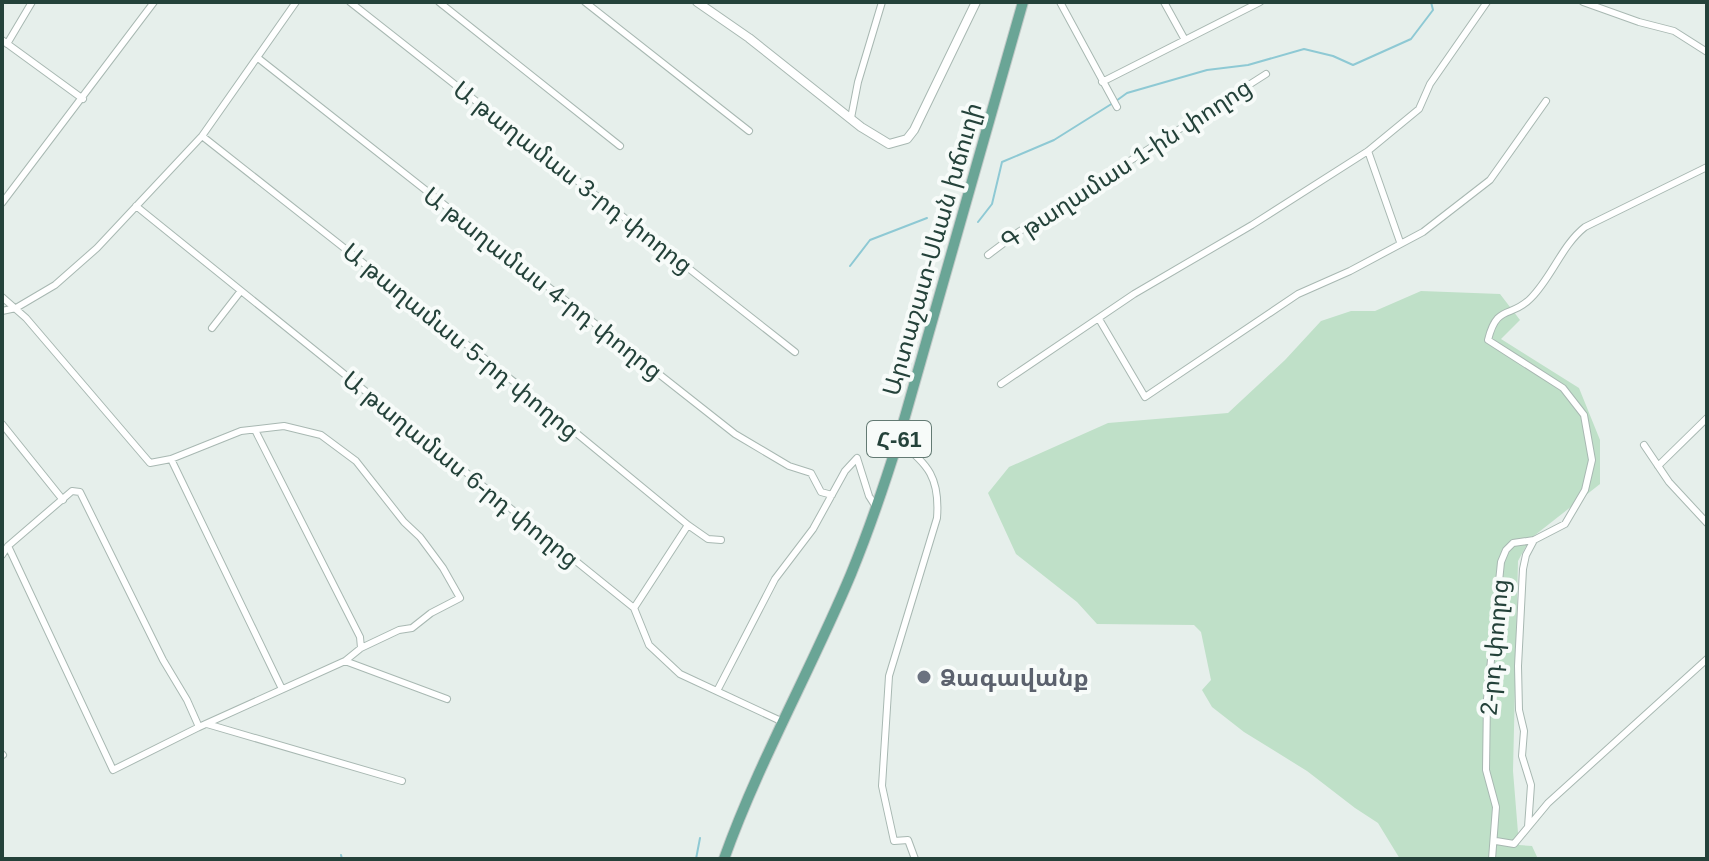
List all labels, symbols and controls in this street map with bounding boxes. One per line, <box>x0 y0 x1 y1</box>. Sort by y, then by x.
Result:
street label: Գ թաղամաս 1-ին փողոց <box>996 73 1257 256</box>
street label: Ա թաղամաս 3-րդ փողոց <box>448 75 698 279</box>
street label: Արտաշատ-Սևան խճուղի <box>877 99 988 399</box>
street label: Ա թաղամաս 4-րդ փողոց <box>418 181 668 385</box>
street label: Ա թաղամաս 5-րդ փողոց <box>337 238 584 445</box>
street label: Ա թաղամաս 6-րդ փողոց <box>337 366 584 573</box>
road number: Հ-61 <box>867 421 931 457</box>
street label: 2-րդ փողոց <box>1475 578 1514 716</box>
place label: Ձագավանք <box>940 664 1089 692</box>
marker: Ձագավանք <box>915 668 933 686</box>

